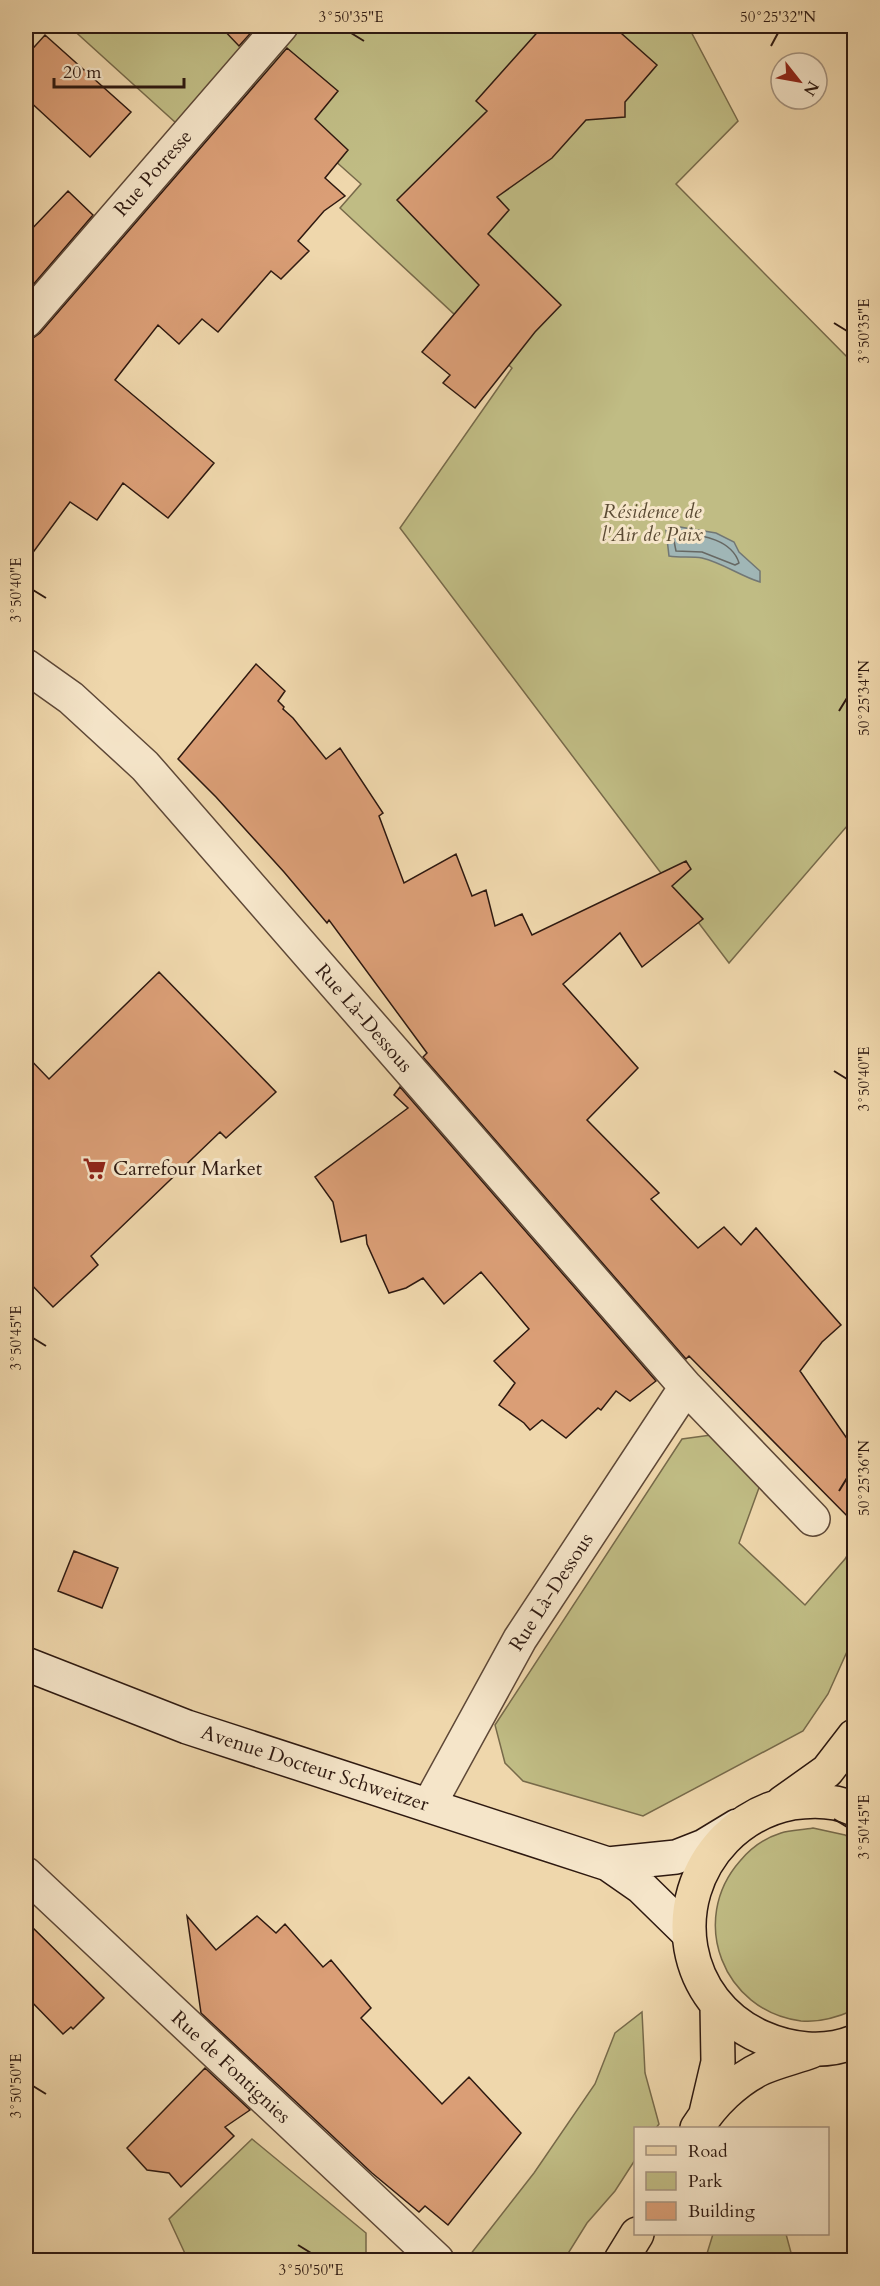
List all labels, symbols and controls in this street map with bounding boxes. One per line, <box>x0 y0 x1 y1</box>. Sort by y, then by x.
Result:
text: 3°50'35"E <box>319 7 383 27</box>
text: 50°25'32"N <box>740 7 816 27</box>
scale bar <box>54 51 184 89</box>
north arrow <box>769 51 829 111</box>
text: 20 m <box>63 60 102 85</box>
text: N <box>798 77 824 100</box>
street label: Rue Potresse <box>108 124 198 222</box>
text: 3°50'35"E <box>854 299 874 363</box>
park label: Résidence de l'Air de Paix <box>601 498 703 548</box>
text: 3°50'40"E <box>6 558 26 622</box>
text: 50°25'34"N <box>854 660 874 736</box>
street label: Rue Là-Dessous <box>309 958 419 1078</box>
text: 3°50'40"E <box>854 1047 874 1111</box>
supermarket icon: Carrefour Market <box>82 1155 108 1181</box>
place label: Carrefour Market <box>113 1155 263 1182</box>
text: 3°50'45"E <box>6 1306 26 1370</box>
text: 50°25'36"N <box>854 1440 874 1516</box>
street label: Rue Là-Dessous <box>503 1528 599 1656</box>
street label: Avenue Docteur Schweitzer <box>198 1718 433 1818</box>
text: 3°50'45"E <box>854 1795 874 1859</box>
street label: Rue de Fontignies <box>166 2005 296 2129</box>
text: 3°50'50"E <box>6 2054 26 2118</box>
legend <box>634 2127 829 2235</box>
text: Road <box>688 2139 728 2164</box>
text: Park <box>688 2169 723 2194</box>
text: Building <box>688 2199 756 2224</box>
text: 3°50'50"E <box>279 2260 343 2280</box>

